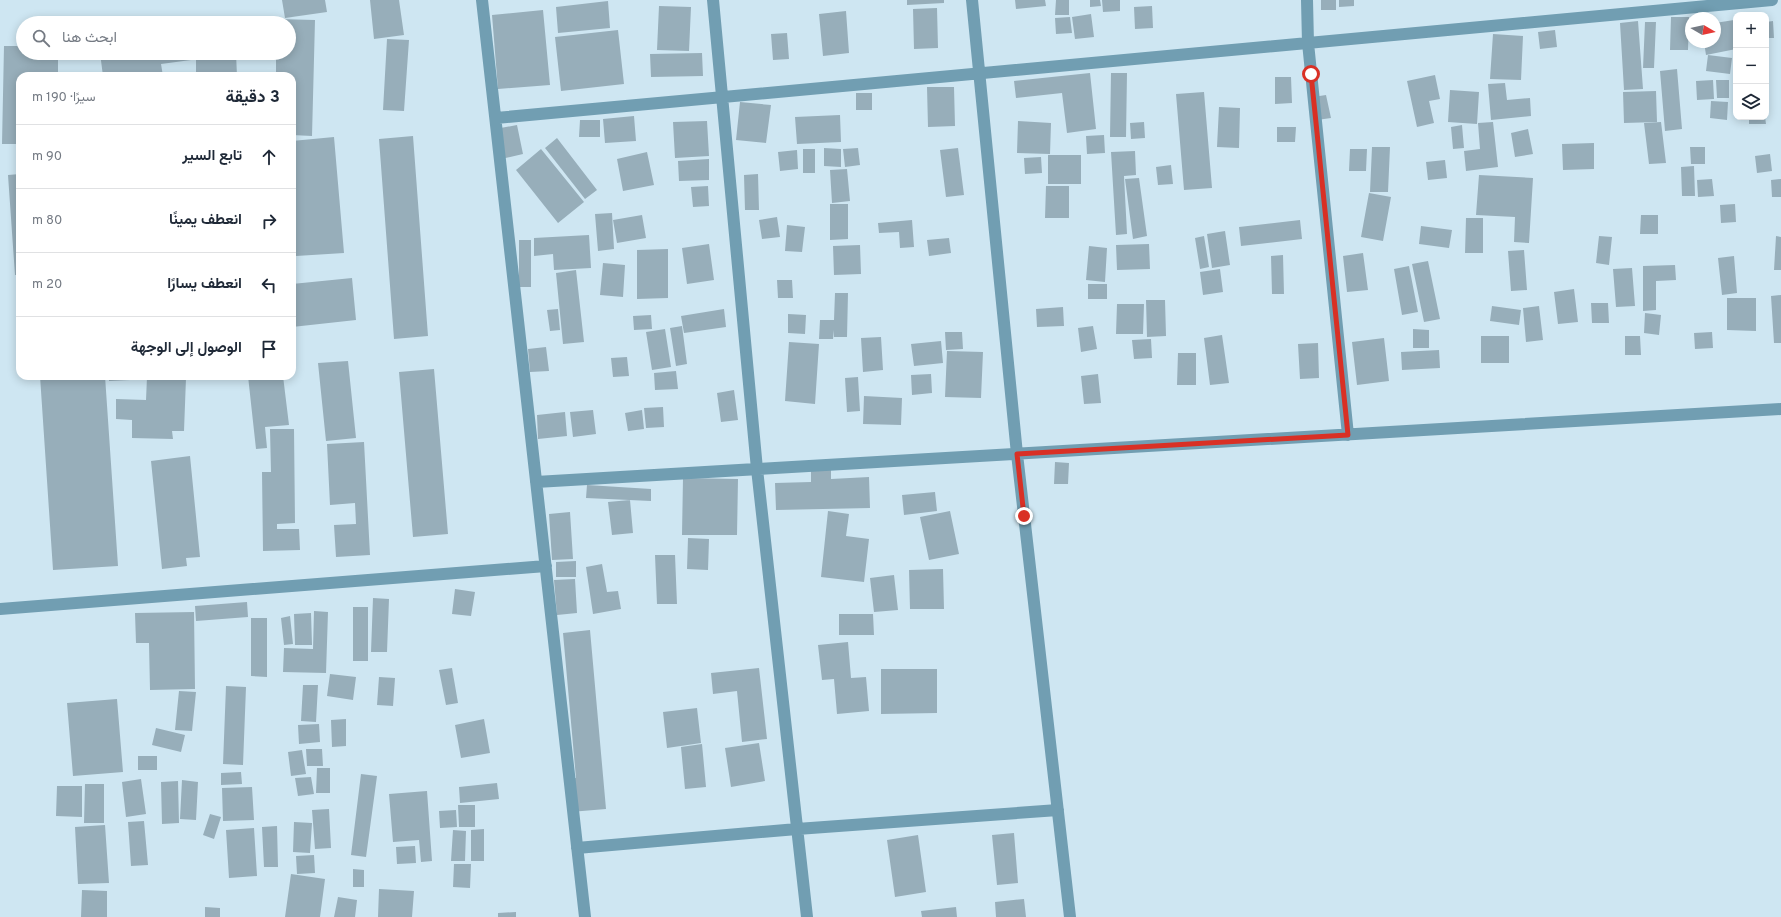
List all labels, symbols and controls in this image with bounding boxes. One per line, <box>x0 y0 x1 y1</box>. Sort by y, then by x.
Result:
north arrow <box>1685 12 1721 48</box>
map controls <box>1733 12 1769 120</box>
button: + <box>1733 12 1769 48</box>
search box <box>16 16 296 60</box>
icon: search <box>30 27 52 49</box>
text: ابحث هنا <box>62 29 117 48</box>
button: − <box>1733 48 1769 84</box>
route start <box>1302 65 1320 83</box>
button: layers <box>1733 84 1769 120</box>
text: 3 دقيقة <box>225 87 280 109</box>
text: سيرًا · 190 m <box>32 90 96 106</box>
icon: ahead <box>258 146 280 168</box>
text: تابع السير <box>182 147 242 166</box>
text: 90 m <box>32 149 62 165</box>
icon: right <box>258 210 280 232</box>
text: انعطف يمينًا <box>169 211 242 230</box>
text: 80 m <box>32 213 62 229</box>
icon: left <box>258 274 280 296</box>
text: انعطف يسارًا <box>167 275 242 294</box>
text: 20 m <box>32 277 62 293</box>
icon: arrive <box>258 338 280 360</box>
text: الوصول إلى الوجهة <box>131 339 242 358</box>
route end <box>1015 507 1033 525</box>

